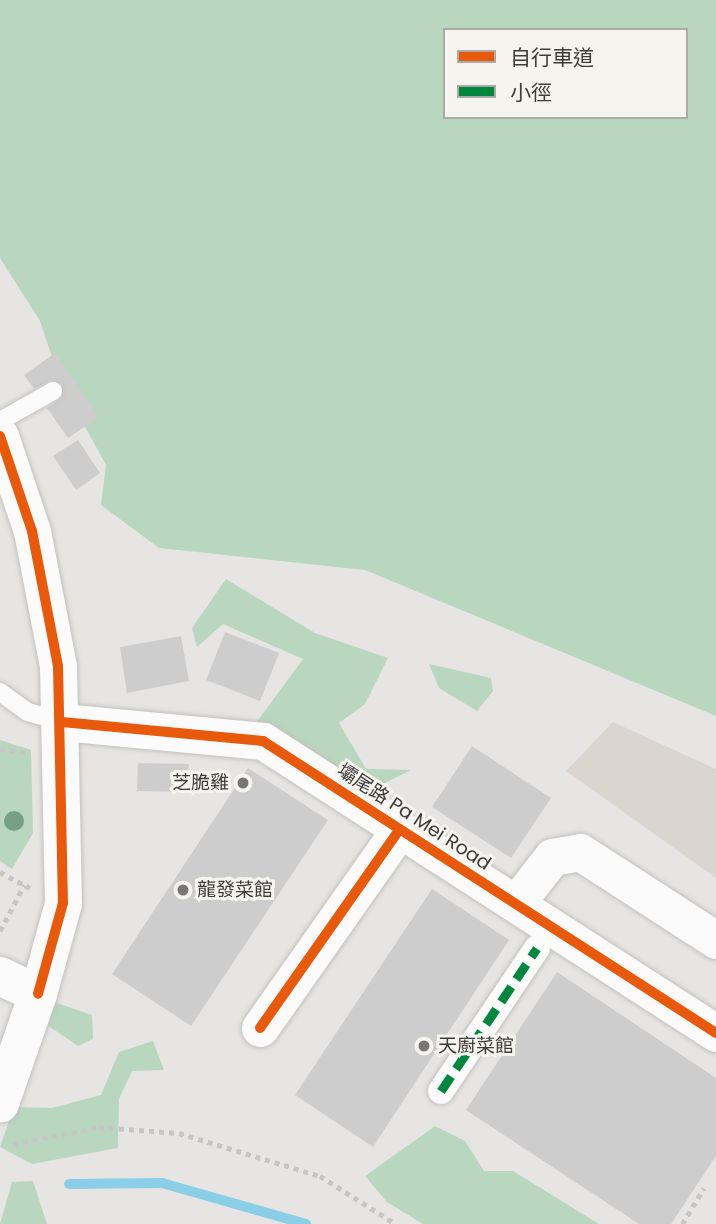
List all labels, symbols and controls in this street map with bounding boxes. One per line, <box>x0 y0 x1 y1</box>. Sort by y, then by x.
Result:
legend <box>443 28 688 119</box>
text: 自行車道 <box>510 43 594 72</box>
text: 小徑 <box>510 78 552 107</box>
street label: 壩尾路 Pa Mei Road <box>333 759 495 875</box>
place label: 芝脆雞 <box>172 772 229 794</box>
marker: 芝脆雞 <box>235 775 251 791</box>
place label: 龍發菜館 <box>197 879 273 901</box>
marker: 龍發菜館 <box>175 882 191 898</box>
place label: 天廚菜館 <box>438 1035 514 1057</box>
marker: 天廚菜館 <box>416 1038 432 1054</box>

